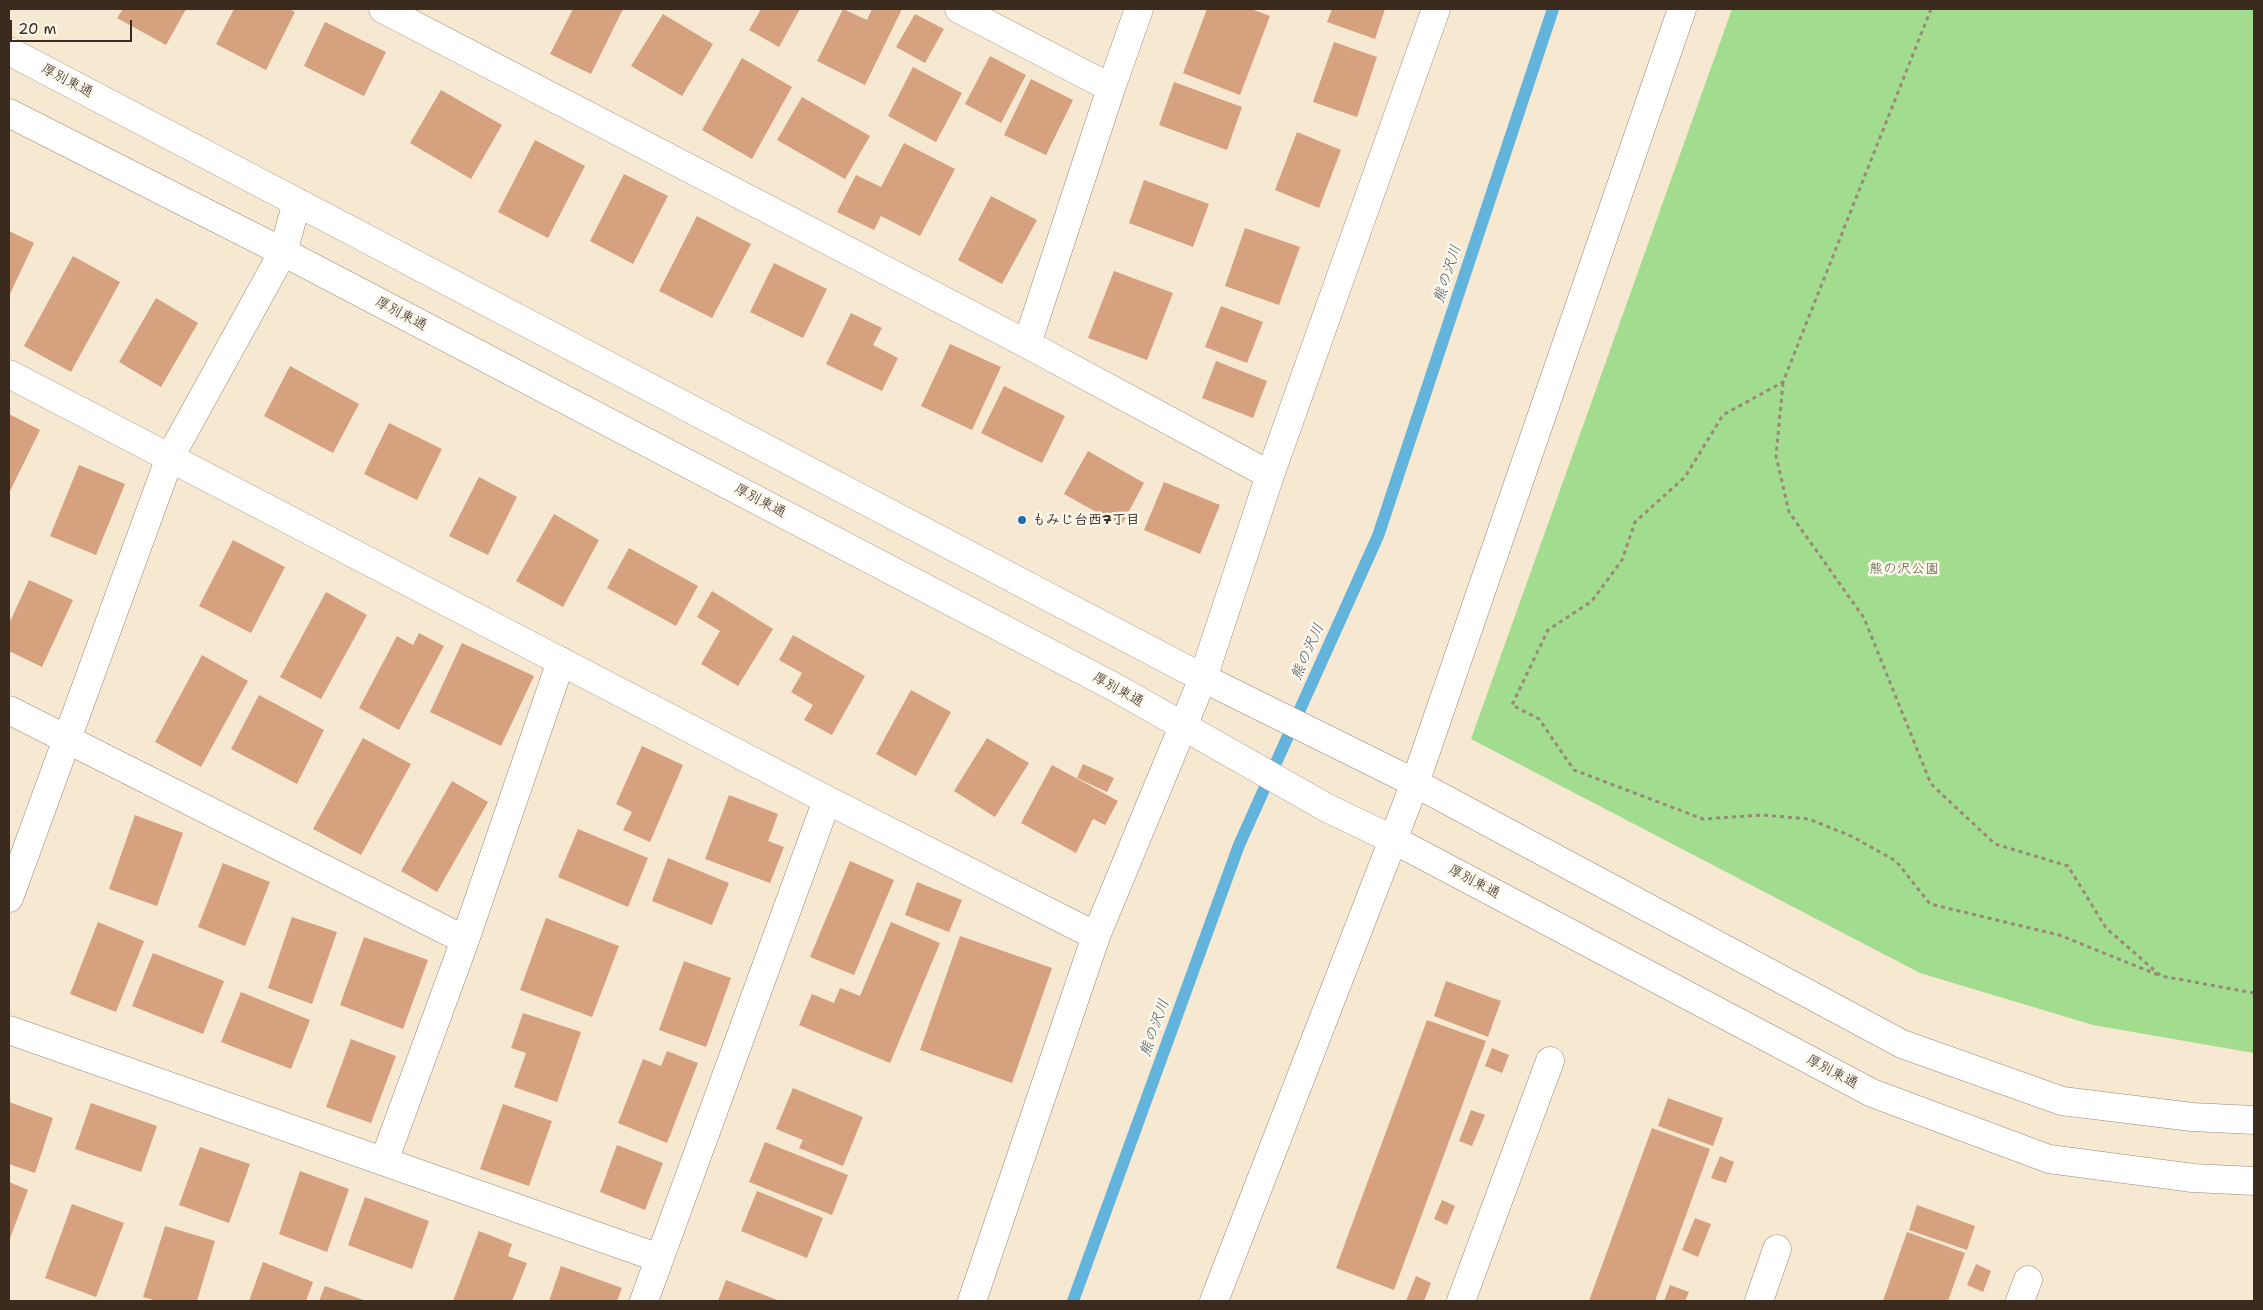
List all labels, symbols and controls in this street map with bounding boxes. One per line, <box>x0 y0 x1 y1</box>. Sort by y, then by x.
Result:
scale bar <box>12 10 135 42</box>
text: 20 m <box>18 19 57 39</box>
street label: 厚別東通 <box>38 60 96 102</box>
water label: 熊の沢川 <box>1430 243 1466 305</box>
street label: 厚別東通 <box>372 293 430 335</box>
street label: 厚別東通 <box>731 480 789 522</box>
place label: もみじ台西7丁目 <box>1032 512 1140 528</box>
marker: もみじ台西7丁目 <box>1016 514 1028 526</box>
park label: 熊の沢公園 <box>1869 561 1939 577</box>
water label: 熊の沢川 <box>1288 621 1328 683</box>
street label: 厚別東通 <box>1089 669 1147 711</box>
street label: 厚別東通 <box>1445 861 1503 903</box>
water label: 熊の沢川 <box>1136 997 1174 1059</box>
street label: 厚別東通 <box>1803 1051 1861 1093</box>

